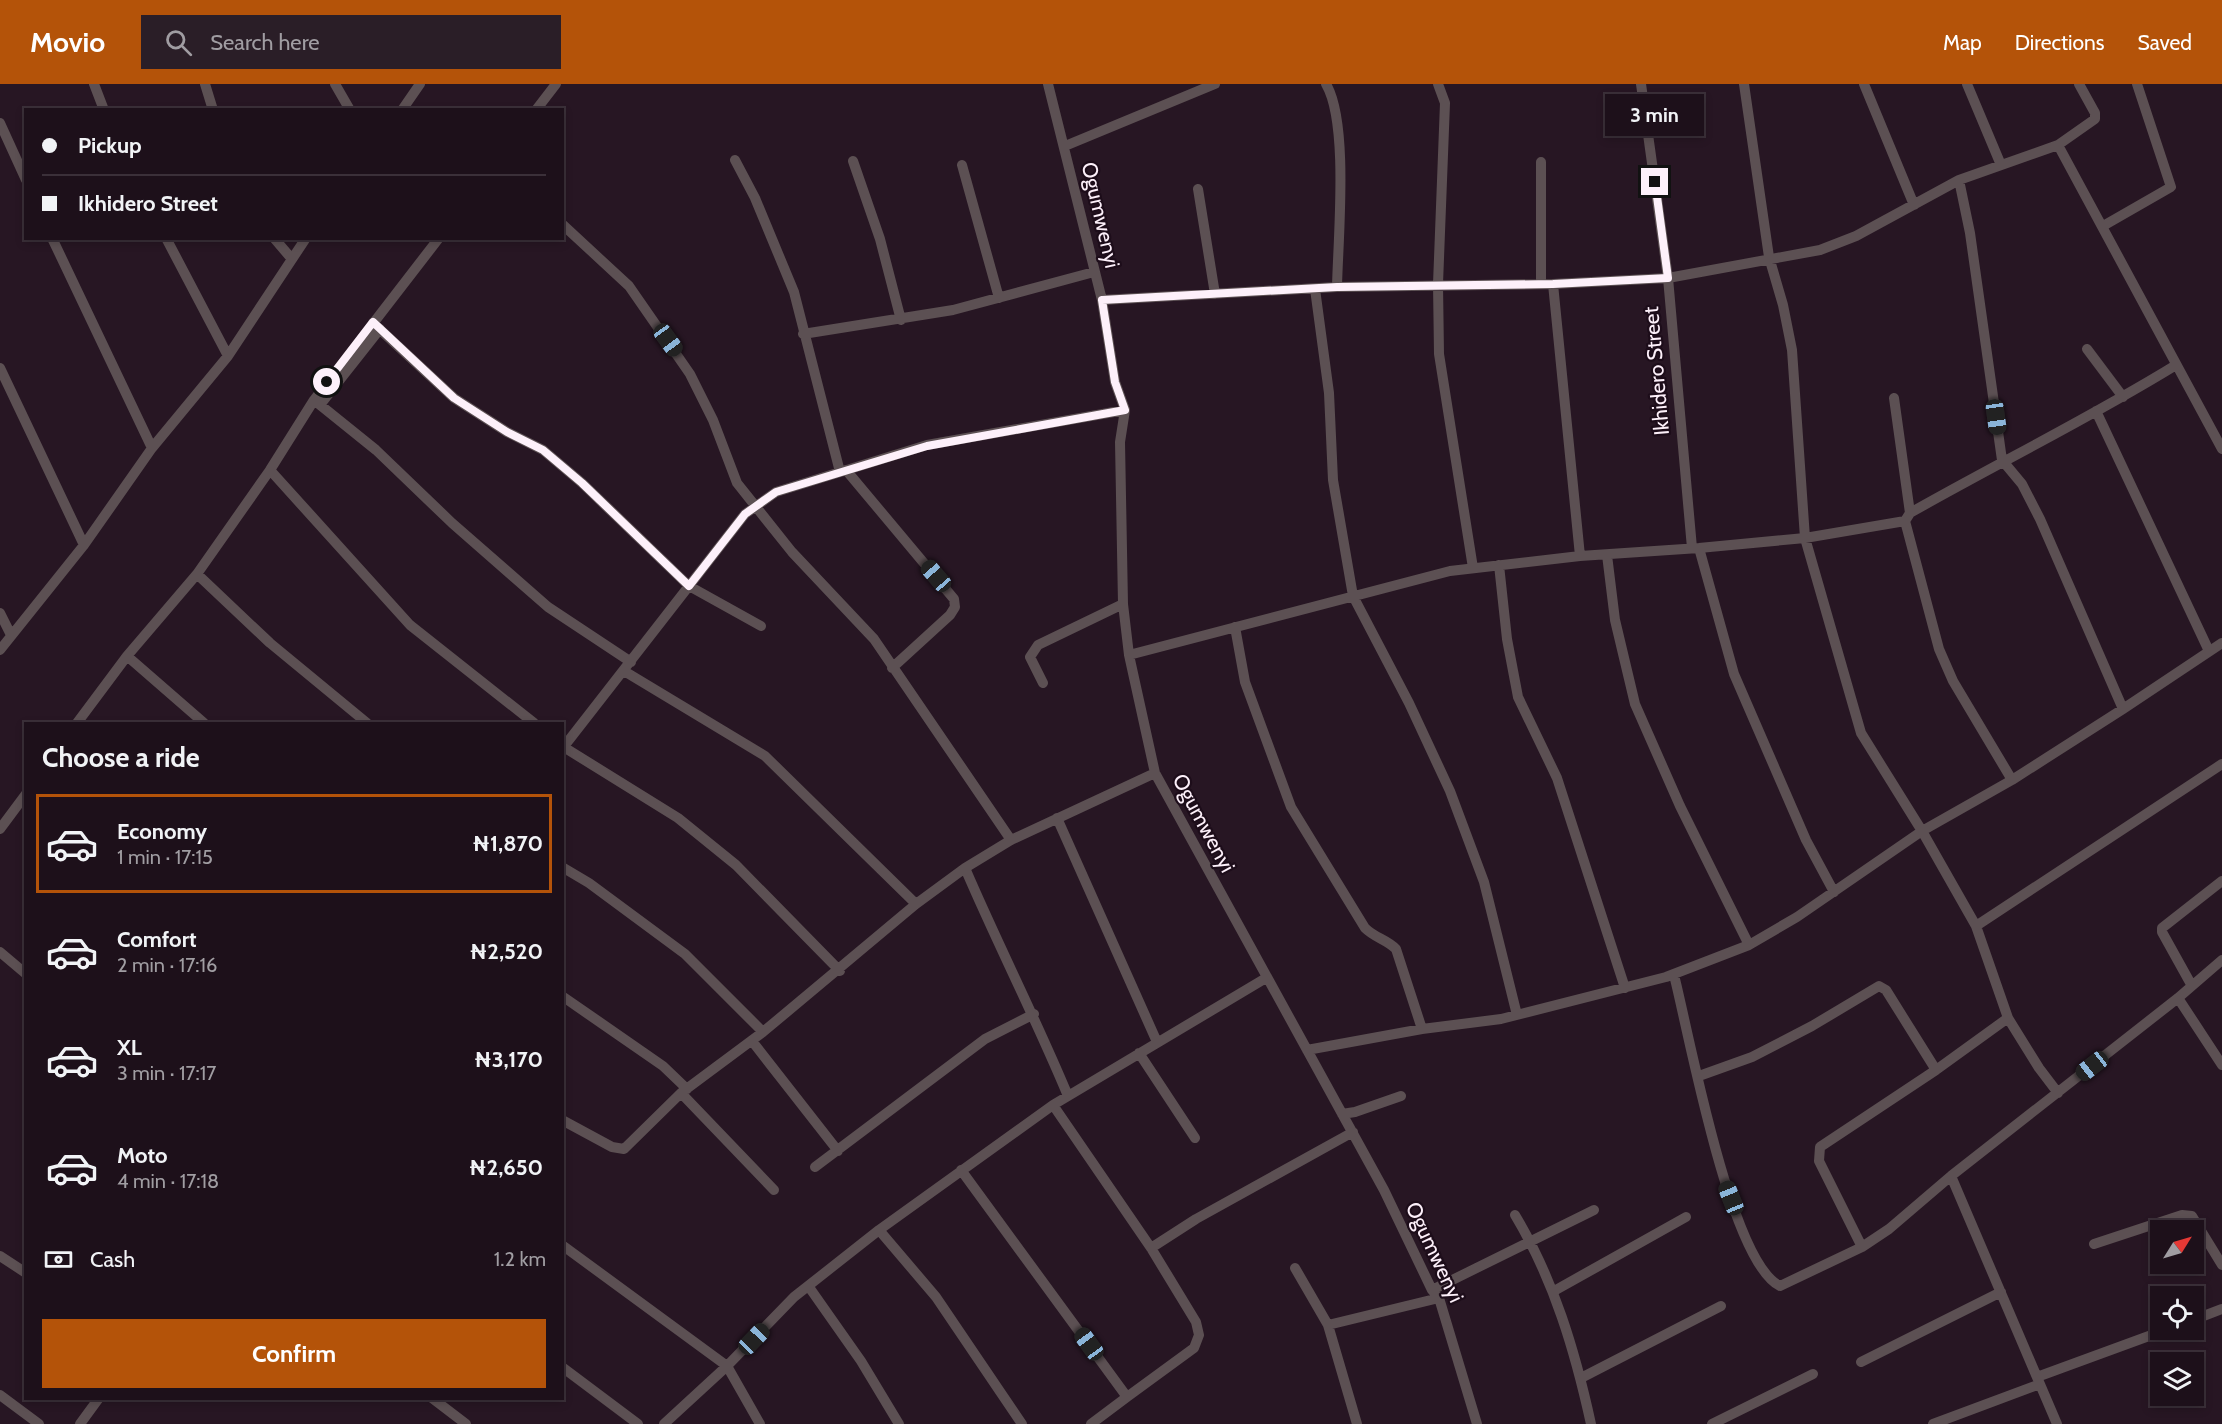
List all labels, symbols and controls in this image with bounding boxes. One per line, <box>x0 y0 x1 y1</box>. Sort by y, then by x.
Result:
search box <box>141 15 561 69</box>
text: Movio <box>30 25 105 59</box>
icon: search <box>162 26 195 59</box>
text: Search here <box>210 29 320 56</box>
text: Map <box>1943 30 1982 55</box>
text: Directions <box>2015 30 2104 55</box>
text: Saved <box>2137 30 2192 55</box>
callout: 3 min <box>1606 95 1704 137</box>
text: 3 min <box>1630 103 1679 127</box>
text: Pickup <box>78 132 142 159</box>
street label: Ogumwenyi <box>1077 160 1125 270</box>
route end <box>1641 168 1668 195</box>
text: Ikhidero Street <box>78 190 218 217</box>
street label: Ikhidero Street <box>1638 305 1674 437</box>
car <box>650 320 686 360</box>
route start <box>313 368 340 395</box>
car <box>1985 398 2007 436</box>
car <box>917 557 955 595</box>
text: Choose a ride <box>42 741 200 774</box>
street label: Ogumwenyi <box>1168 769 1240 877</box>
icon: car <box>45 817 99 871</box>
text: Economy <box>117 818 207 845</box>
text: ₦1,870 <box>472 830 543 857</box>
text: 1 min · 17:15 <box>117 845 213 869</box>
icon: car <box>45 925 99 979</box>
text: Comfort <box>117 926 196 953</box>
text: ₦2,520 <box>470 938 543 965</box>
text: 2 min · 17:16 <box>117 953 217 977</box>
icon: car <box>45 1033 99 1087</box>
text: XL <box>117 1034 142 1061</box>
text: ₦3,170 <box>474 1046 543 1073</box>
car <box>2072 1048 2112 1084</box>
text: 3 min · 17:17 <box>117 1061 216 1085</box>
icon: car <box>45 1141 99 1195</box>
text: Moto <box>117 1142 168 1169</box>
text: ₦2,650 <box>469 1154 543 1181</box>
text: 4 min · 17:18 <box>117 1169 219 1193</box>
car <box>1716 1178 1746 1218</box>
street label: Ogumwenyi <box>1401 1198 1469 1306</box>
north arrow <box>2150 1220 2204 1274</box>
map controls <box>2150 1220 2204 1406</box>
icon: cash <box>42 1243 75 1276</box>
text: Cash <box>90 1246 135 1273</box>
text: 1.2 km <box>494 1247 546 1271</box>
button: locate <box>2150 1286 2204 1340</box>
button: Confirm <box>42 1319 546 1388</box>
car <box>735 1320 773 1358</box>
car <box>1071 1324 1107 1364</box>
button: layers <box>2150 1352 2204 1406</box>

